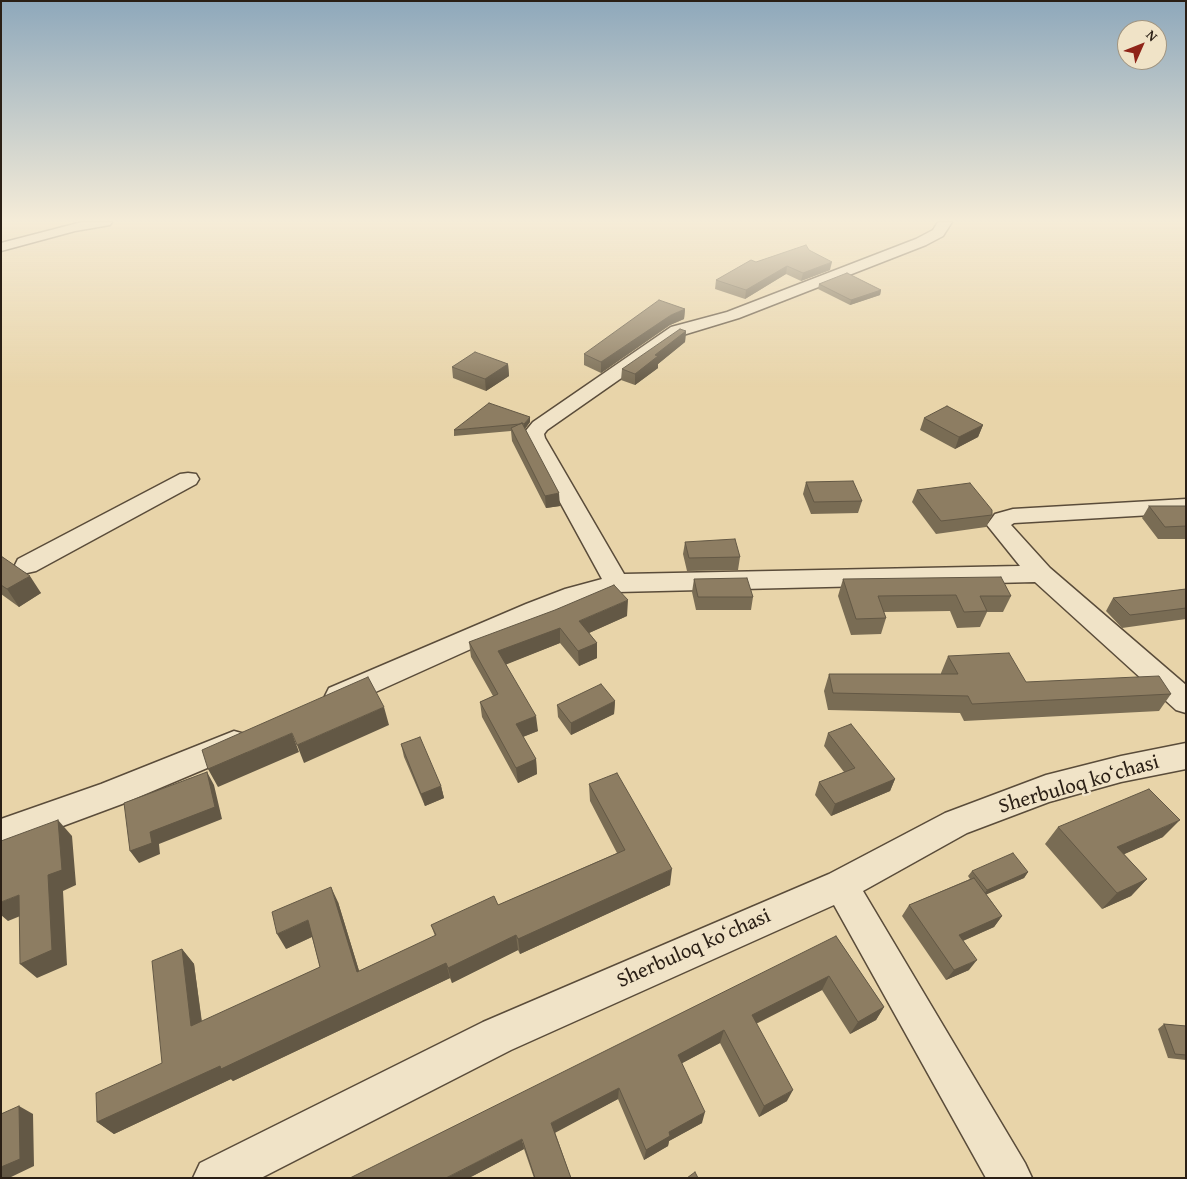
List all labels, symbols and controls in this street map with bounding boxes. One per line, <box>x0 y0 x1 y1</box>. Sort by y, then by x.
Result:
north arrow <box>1117 20 1167 70</box>
text: N <box>1142 25 1163 46</box>
street label: Sherbuloq koʻchasi <box>996 750 1162 820</box>
street label: Sherbuloq koʻchasi <box>613 904 775 994</box>

